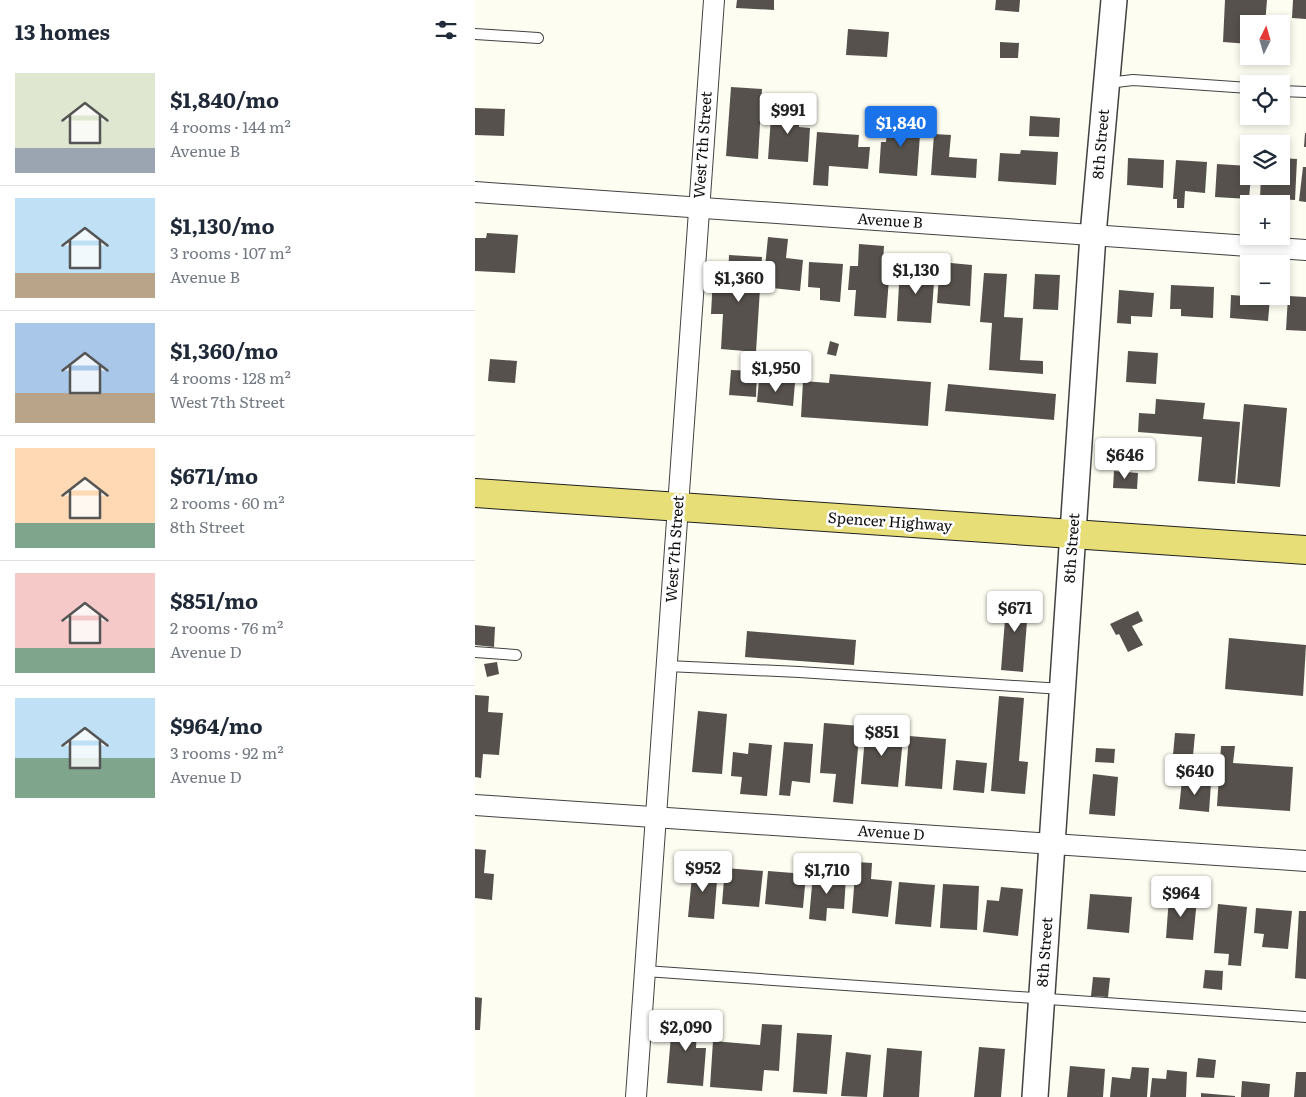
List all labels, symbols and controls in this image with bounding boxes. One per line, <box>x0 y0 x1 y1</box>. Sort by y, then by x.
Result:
text: 13 homes <box>15 15 110 46</box>
north arrow <box>1240 15 1290 65</box>
map controls <box>1240 15 1290 305</box>
icon: filters <box>432 16 460 44</box>
button: locate <box>1240 75 1290 125</box>
text: $1,840/mo <box>170 83 279 114</box>
street label: West 7th Street <box>686 90 717 199</box>
pin: $991 <box>758 92 818 135</box>
icon: home <box>55 93 115 153</box>
text: $991 <box>771 97 805 121</box>
pin: $1,840 <box>860 106 942 148</box>
street label: 8th Street <box>1085 108 1114 180</box>
text: $1,840 <box>876 110 926 134</box>
text: 4 rooms · 144 m² <box>170 114 291 138</box>
button: layers <box>1240 135 1290 185</box>
text: Avenue B <box>170 138 240 162</box>
button: + <box>1240 195 1290 245</box>
street label: Avenue B <box>857 206 924 233</box>
text: $1,130/mo <box>170 209 275 240</box>
icon: home <box>55 218 115 278</box>
text: 3 rooms · 107 m² <box>170 240 291 264</box>
pin: $1,130 <box>875 252 957 295</box>
button: − <box>1240 255 1290 305</box>
text: $1,130 <box>893 257 939 281</box>
pin: $1,360 <box>698 260 780 303</box>
text: Avenue B <box>170 264 240 288</box>
text: $1,360 <box>714 265 764 289</box>
text: $1,360/mo <box>170 334 278 365</box>
icon: home <box>55 343 115 403</box>
pin: $1,950 <box>735 350 817 393</box>
text: $1,950 <box>751 355 801 379</box>
text: 4 rooms · 128 m² <box>170 365 291 389</box>
text: West 7th Street <box>170 389 285 413</box>
pin: $646 <box>1095 438 1155 480</box>
text: $646 <box>1106 442 1144 466</box>
text: $671/mo <box>170 459 258 490</box>
icon: home <box>55 468 115 528</box>
text: 2 rooms · 60 m² <box>170 490 285 514</box>
street label: West 7th Street <box>658 494 689 603</box>
street label: Spencer Highway <box>827 505 953 536</box>
street label: 8th Street <box>1057 512 1084 584</box>
text: 8th Street <box>170 514 245 538</box>
text: $851/mo <box>170 584 258 615</box>
pin: $671 <box>985 590 1045 633</box>
icon: home <box>55 593 115 653</box>
text: $671 <box>998 595 1032 619</box>
text: 2 rooms · 76 m² <box>170 615 283 639</box>
text: Avenue D <box>170 639 242 663</box>
text: $964/mo <box>170 709 263 740</box>
pin: $851 <box>852 714 912 757</box>
icon: home <box>55 718 115 778</box>
text: $851 <box>865 719 899 743</box>
text: 3 rooms · 92 m² <box>170 740 284 764</box>
pin: $640 <box>1165 754 1225 796</box>
text: $640 <box>1176 758 1214 782</box>
text: Avenue D <box>170 764 242 788</box>
street label: Avenue D <box>857 818 925 845</box>
pin: $952 <box>673 850 733 893</box>
pin: $1,710 <box>786 852 868 895</box>
text: $952 <box>685 855 721 879</box>
text: $1,710 <box>804 857 850 881</box>
pin: $964 <box>1151 876 1211 918</box>
text: $964 <box>1162 880 1200 904</box>
street label: 8th Street <box>1030 916 1057 988</box>
pin: $2,090 <box>645 1010 727 1052</box>
text: $2,090 <box>660 1014 712 1038</box>

